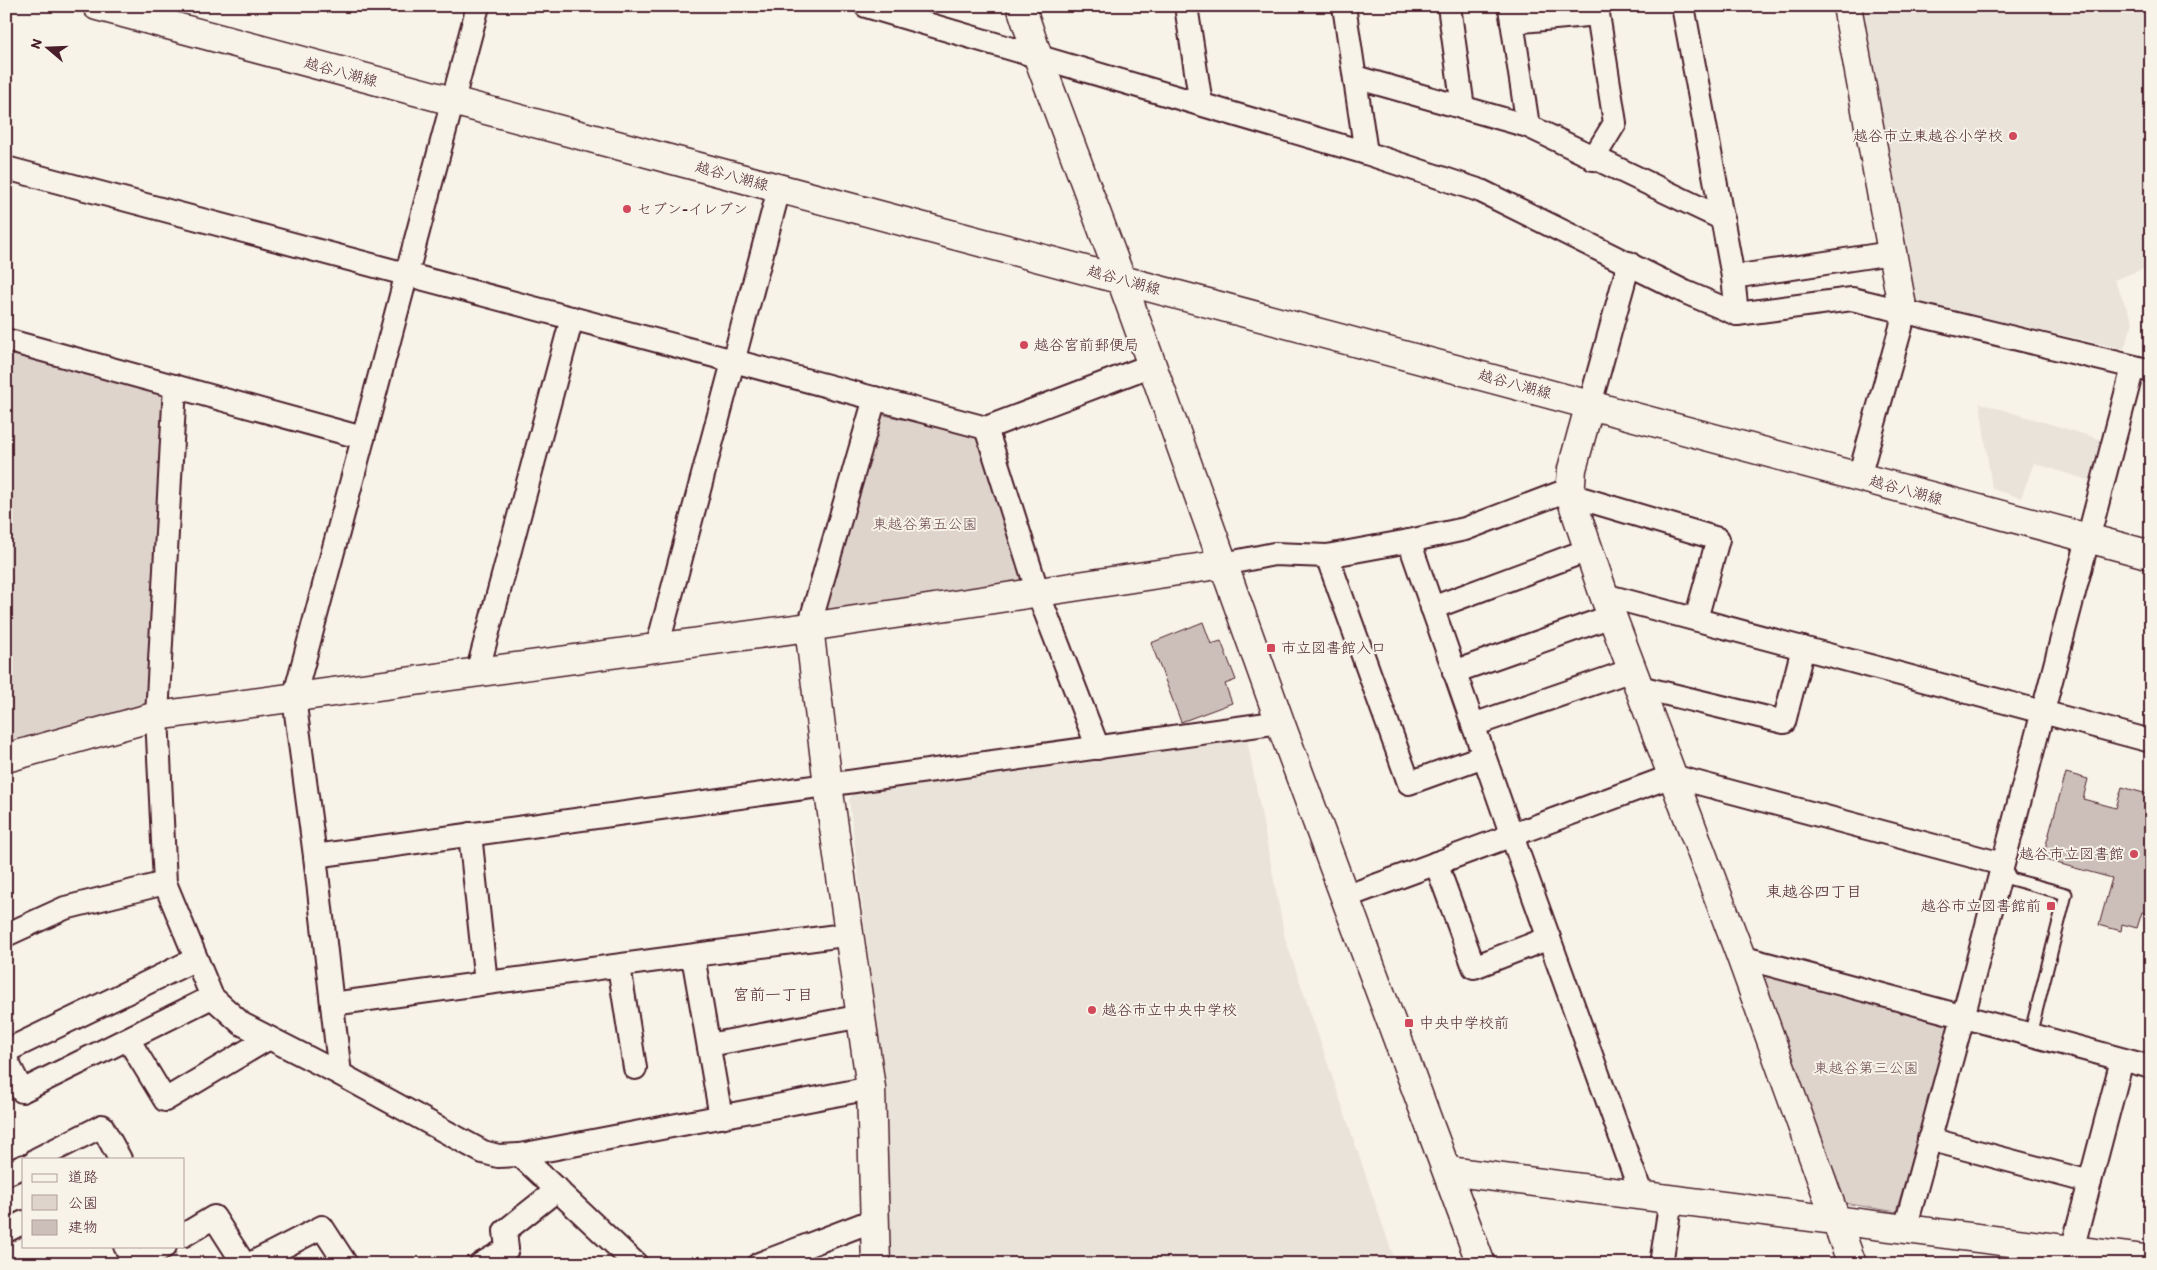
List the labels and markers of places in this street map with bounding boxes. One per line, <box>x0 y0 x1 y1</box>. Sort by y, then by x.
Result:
place label: 越谷市立東越谷小学校 <box>1853 127 2003 145</box>
marker: 越谷市立東越谷小学校 <box>2007 130 2019 142</box>
place label: セブン-イレブン <box>637 200 748 218</box>
marker: セブン-イレブン <box>621 203 633 215</box>
place label: 越谷宮前郵便局 <box>1034 336 1139 354</box>
marker: 越谷宮前郵便局 <box>1018 339 1030 351</box>
place label: 市立図書館入口 <box>1281 639 1386 657</box>
marker: 市立図書館入口 <box>1265 642 1277 654</box>
place label: 越谷市立図書館 <box>2019 845 2124 863</box>
marker: 越谷市立図書館 <box>2128 848 2140 860</box>
place label: 越谷市立図書館前 <box>1921 897 2041 915</box>
marker: 越谷市立図書館前 <box>2045 900 2057 912</box>
place label: 越谷市立中央中学校 <box>1102 1001 1237 1019</box>
marker: 越谷市立中央中学校 <box>1086 1004 1098 1016</box>
place label: 中央中学校前 <box>1419 1014 1509 1032</box>
marker: 中央中学校前 <box>1403 1017 1415 1029</box>

